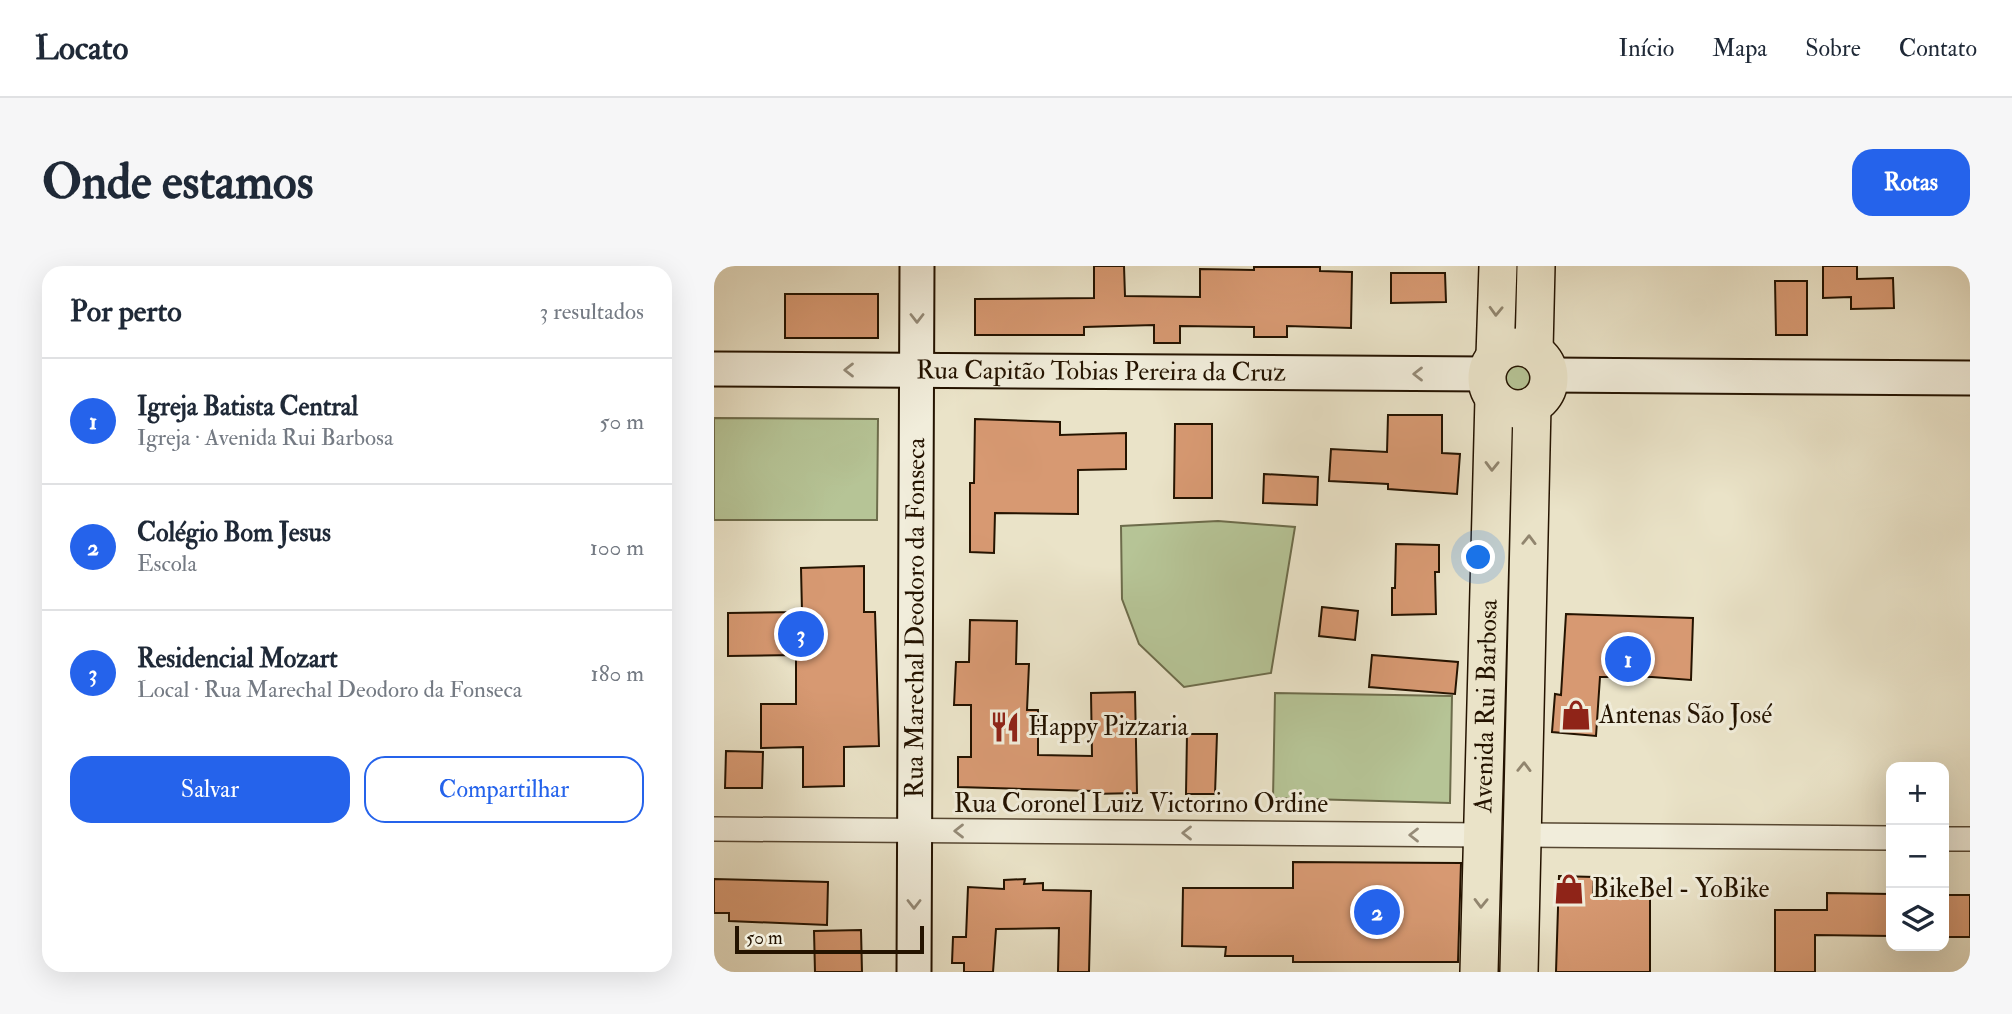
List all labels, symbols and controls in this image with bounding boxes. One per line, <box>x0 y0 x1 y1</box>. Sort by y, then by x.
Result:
text: Locato <box>35 28 128 69</box>
text: Início <box>1618 33 1674 64</box>
text: Mapa <box>1712 33 1767 64</box>
text: Sobre <box>1805 33 1861 64</box>
text: Contato <box>1899 33 1977 64</box>
button: Rotas <box>1852 149 1970 216</box>
text: Onde estamos <box>42 152 313 213</box>
text: Por perto <box>70 293 182 330</box>
text: 3 resultados <box>540 297 644 326</box>
one-way arrow <box>1488 306 1504 317</box>
one-way arrow <box>909 314 925 324</box>
street label: Rua Capitão Tobias Pereira da Cruz <box>916 354 1287 389</box>
one-way arrow <box>843 362 853 378</box>
one-way arrow <box>1412 366 1423 382</box>
text: Igreja Batista Central <box>137 391 358 423</box>
text: 1 <box>89 407 97 436</box>
text: 50 m <box>600 407 644 436</box>
text: Igreja · Avenida Rui Barbosa <box>137 423 393 452</box>
street label: Rua Marechal Deodoro da Fonseca <box>899 437 932 798</box>
one-way arrow <box>1485 461 1500 472</box>
text: Colégio Bom Jesus <box>137 517 331 549</box>
text: 2 <box>87 533 99 562</box>
text: 100 m <box>590 533 644 562</box>
one-way arrow <box>1521 534 1537 544</box>
your location <box>1461 540 1495 574</box>
text: Escola <box>137 549 197 578</box>
street label: Avenida Rui Barbosa <box>1467 599 1505 814</box>
pin: 3 <box>778 608 824 660</box>
pin: 1 <box>1605 633 1651 685</box>
text: Residencial Mozart <box>137 643 338 675</box>
text: 3 <box>89 659 97 688</box>
text: 180 m <box>591 659 644 688</box>
text: Local · Rua Marechal Deodoro da Fonseca <box>137 675 522 704</box>
shop icon: Antenas São José <box>1559 698 1593 732</box>
place label: Antenas São José <box>1598 699 1772 731</box>
restaurant icon: Happy Pizzaria <box>988 710 1022 744</box>
place label: Happy Pizzaria <box>1028 711 1189 744</box>
button: Salvar <box>70 756 350 823</box>
button: Compartilhar <box>364 756 644 823</box>
one-way arrow <box>1516 761 1531 772</box>
map controls <box>1886 762 1949 951</box>
button: + <box>1886 762 1949 825</box>
street label: Rua Coronel Luiz Victorino Ordine <box>954 788 1328 820</box>
one-way arrow <box>954 823 964 839</box>
one-way arrow <box>1181 825 1192 841</box>
button: − <box>1886 825 1949 888</box>
one-way arrow <box>1409 827 1420 842</box>
shop icon: BikeBel - YoBike <box>1552 872 1586 906</box>
place label: BikeBel - YoBike <box>1592 873 1769 905</box>
pin: 2 <box>1354 886 1400 938</box>
button: layers <box>1886 888 1949 951</box>
one-way arrow <box>1473 899 1489 909</box>
one-way arrow <box>906 900 922 910</box>
scale bar <box>735 923 924 955</box>
text: 50 m <box>746 926 783 950</box>

